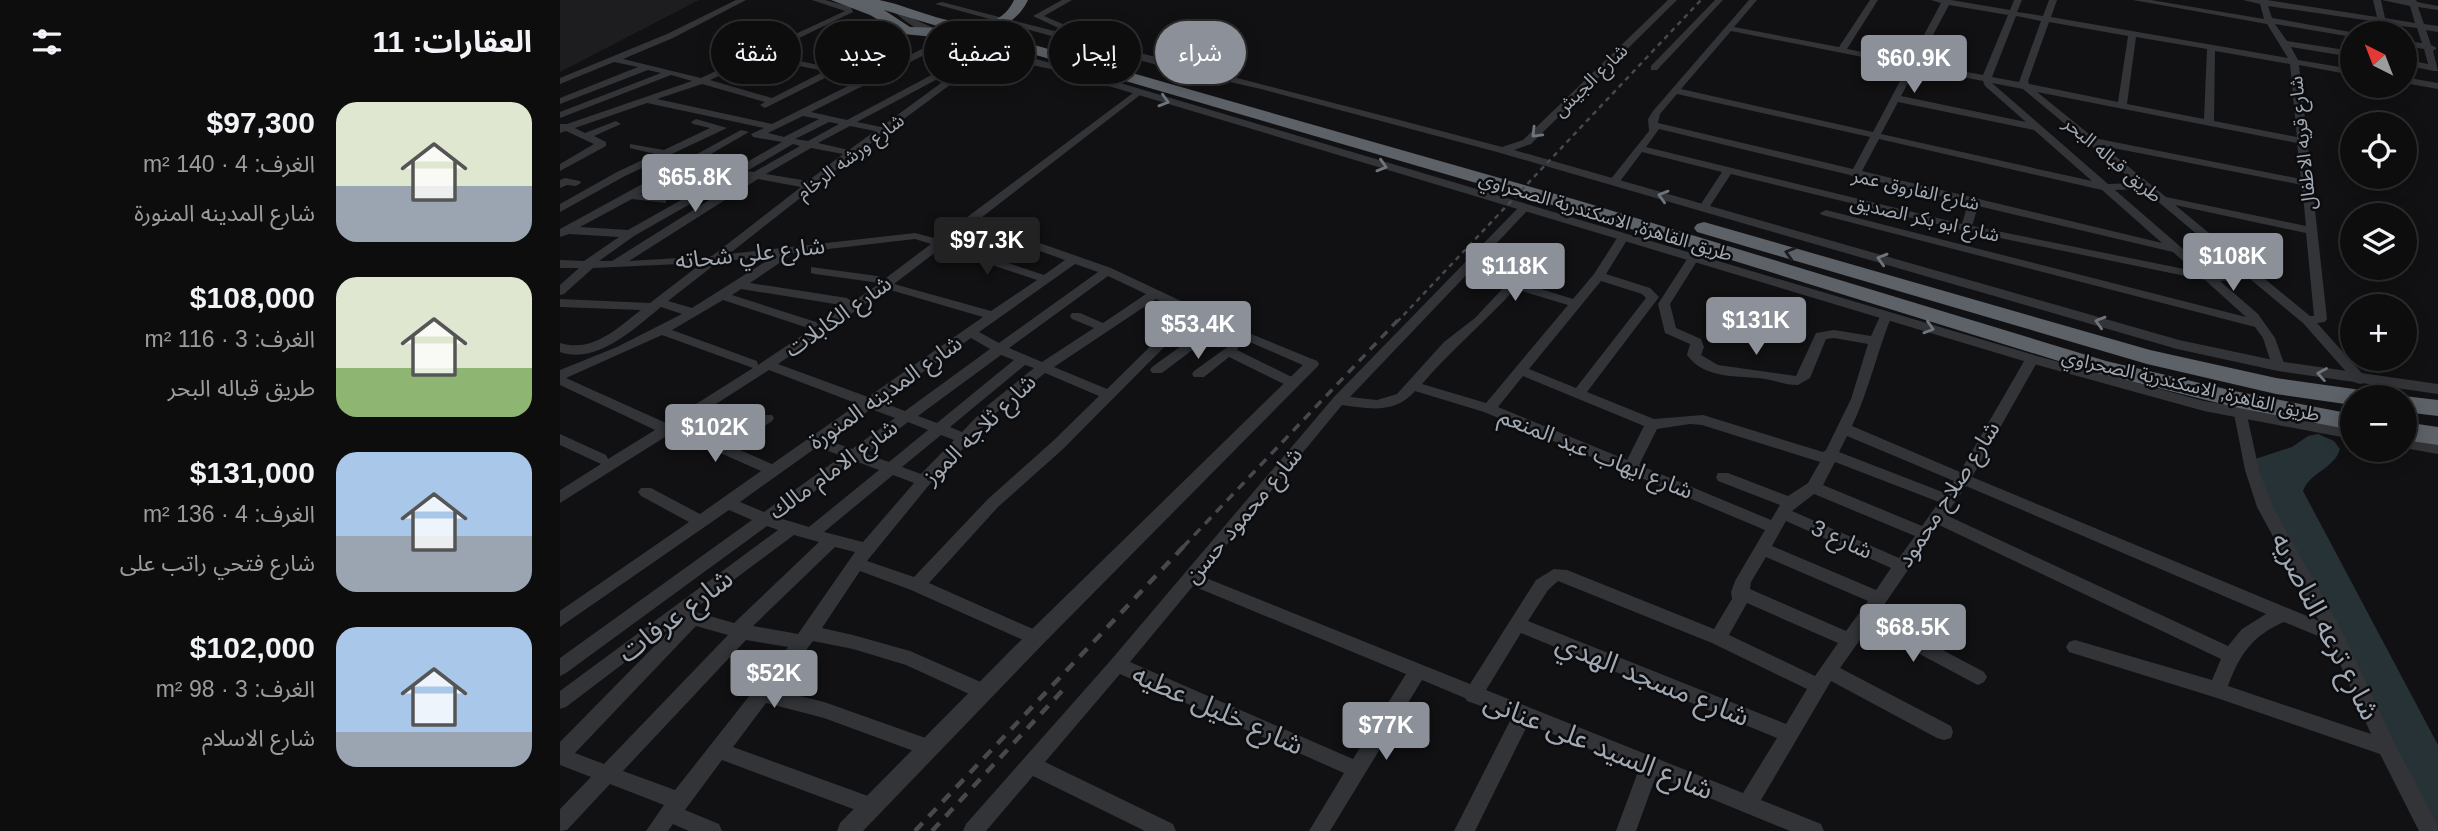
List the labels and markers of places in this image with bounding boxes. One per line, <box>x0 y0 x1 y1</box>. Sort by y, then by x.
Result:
pin: $60.9K <box>1857 36 1971 95</box>
pin: $65.8K <box>638 154 752 214</box>
pin: $97.3K <box>930 218 1044 277</box>
pin: $108K <box>2184 233 2282 293</box>
pin: $118K <box>1466 244 1564 303</box>
pin: $131K <box>1707 298 1805 357</box>
pin: $53.4K <box>1141 302 1255 361</box>
pin: $102K <box>666 405 764 464</box>
pin: $68.5K <box>1856 604 1970 664</box>
pin: $52K <box>733 650 815 710</box>
pin: $77K <box>1345 702 1427 762</box>

